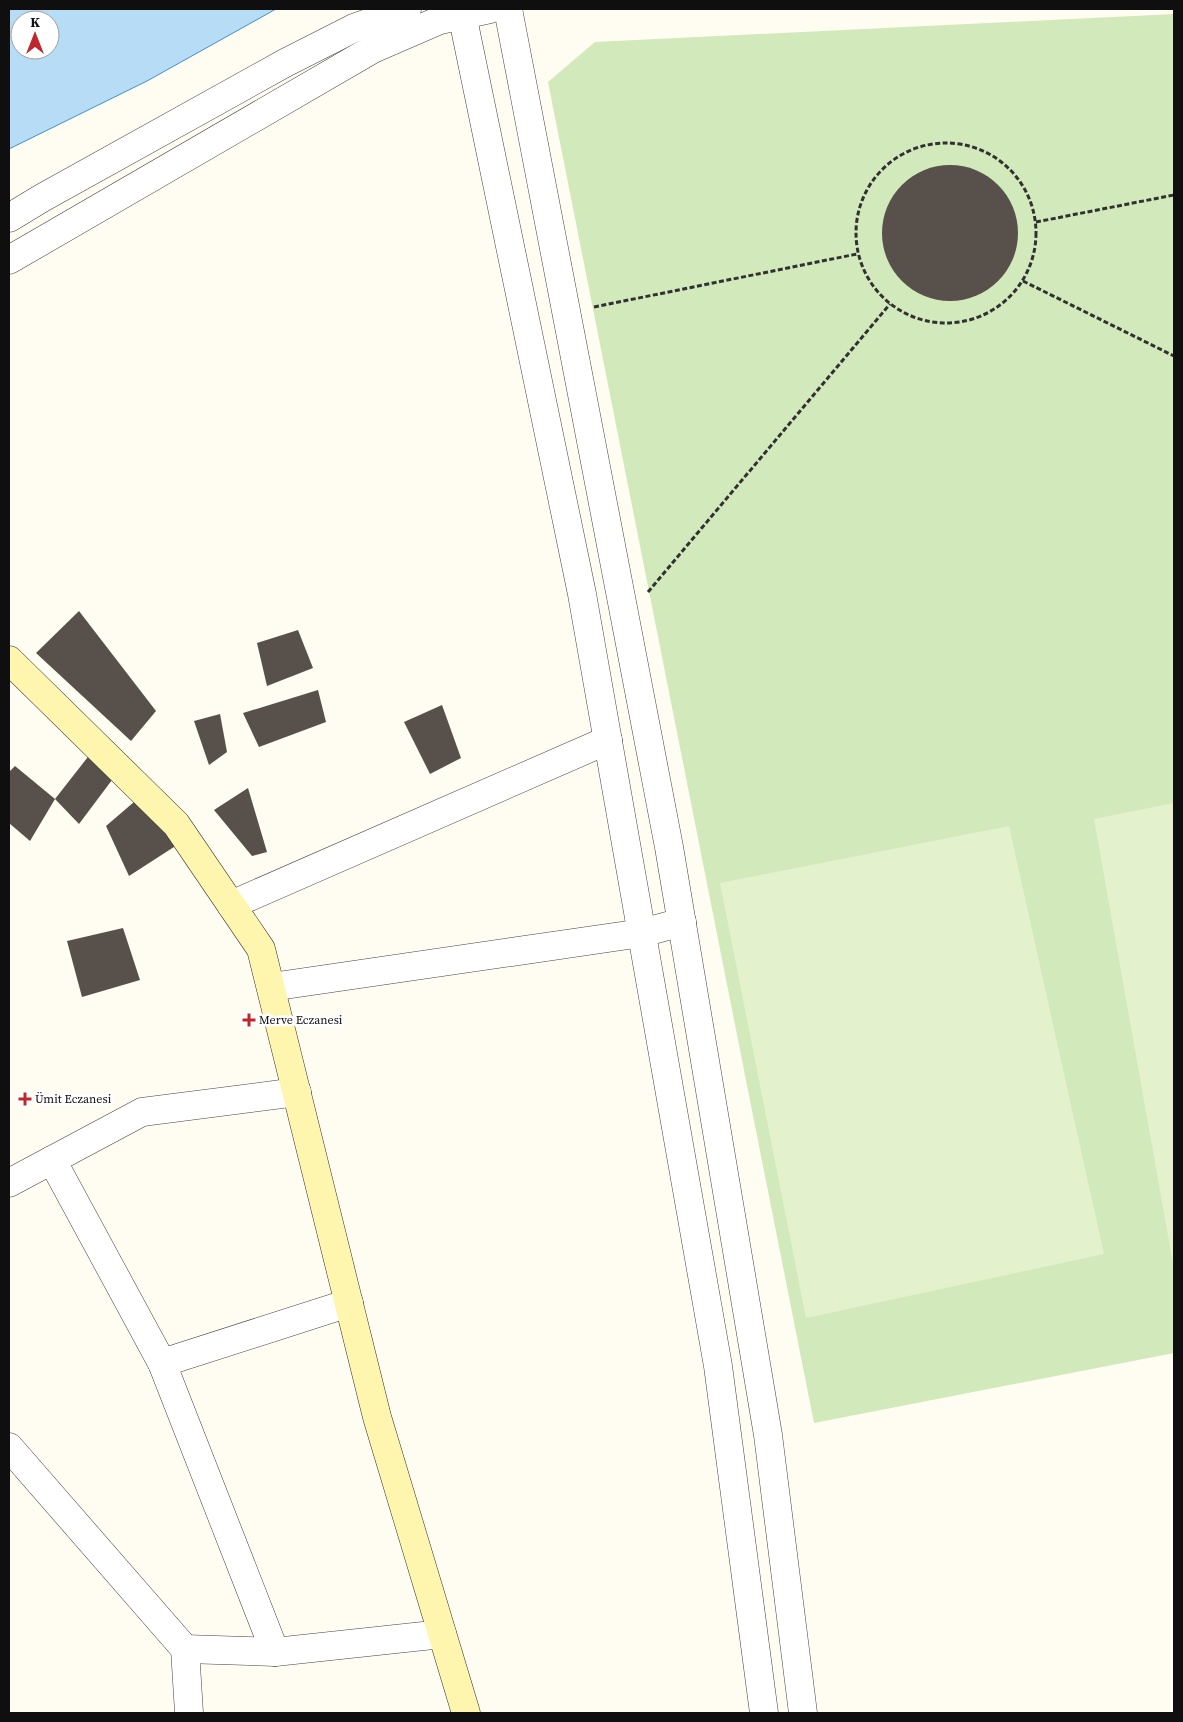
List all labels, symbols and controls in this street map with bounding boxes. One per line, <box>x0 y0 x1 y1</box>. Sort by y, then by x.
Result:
north arrow <box>10 10 60 60</box>
text: K <box>30 12 40 32</box>
place label: Merve Eczanesi <box>259 1012 343 1028</box>
marker: Merve Eczanesi <box>243 1014 255 1026</box>
place label: Ümit Eczanesi <box>35 1091 112 1107</box>
marker: Ümit Eczanesi <box>19 1093 31 1105</box>

